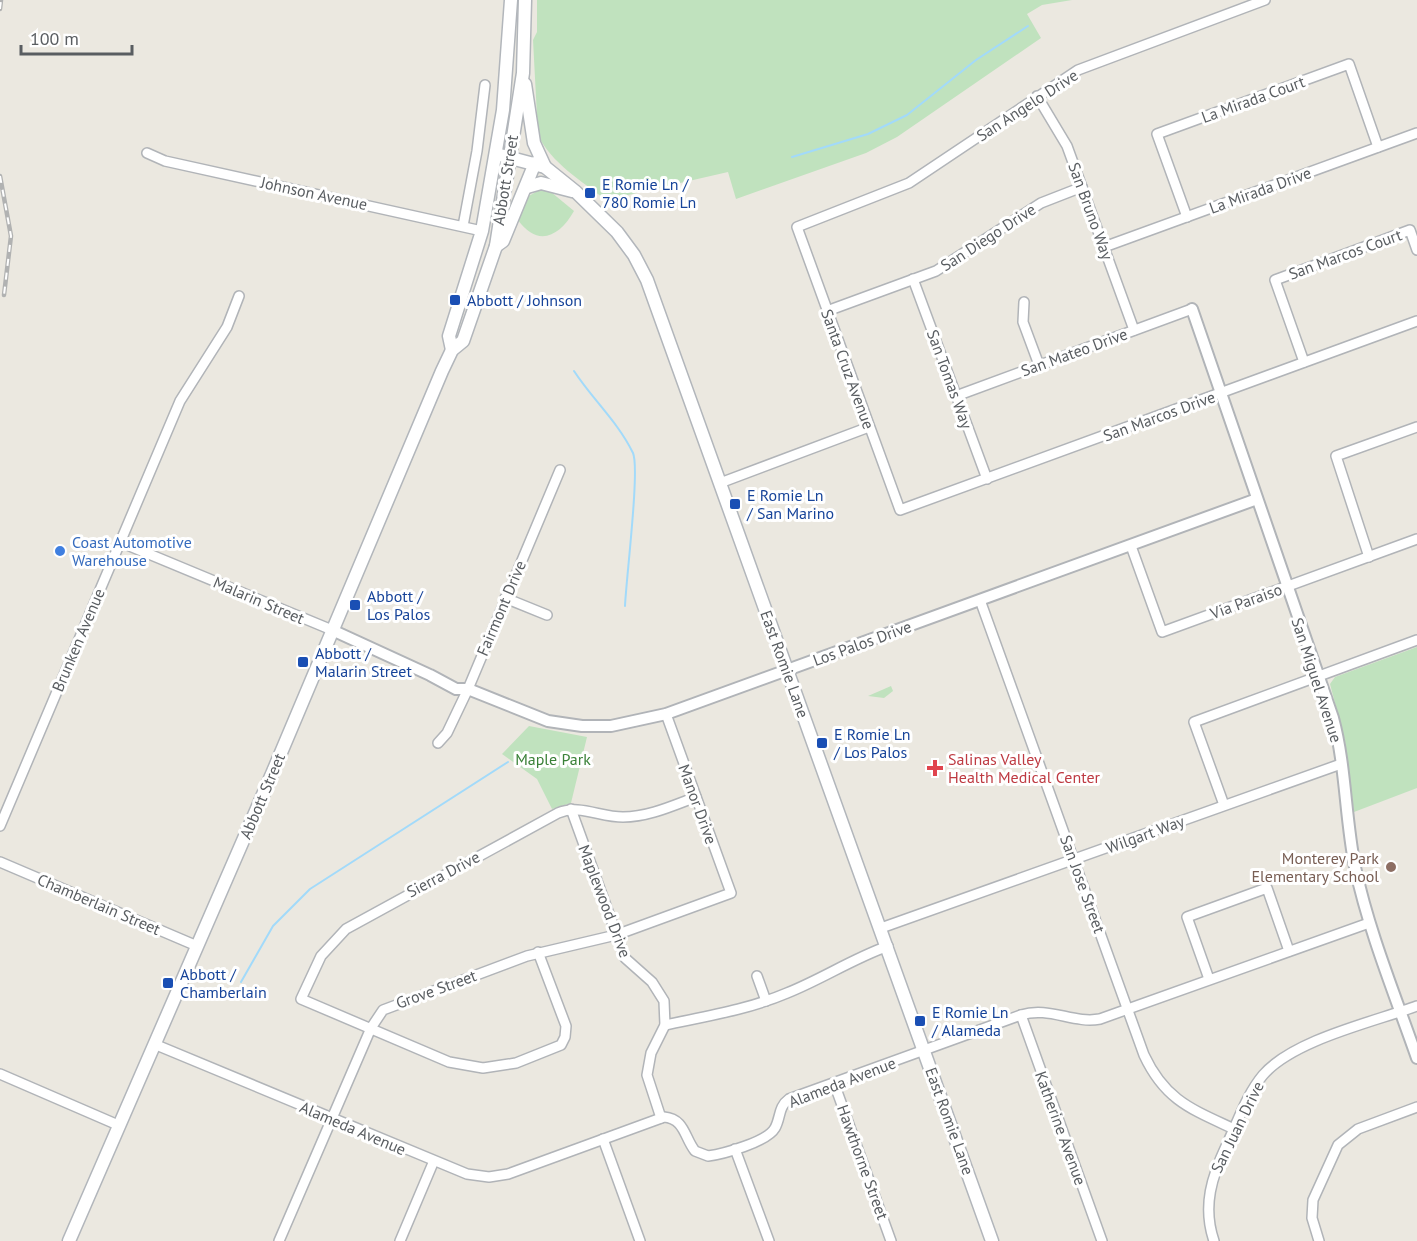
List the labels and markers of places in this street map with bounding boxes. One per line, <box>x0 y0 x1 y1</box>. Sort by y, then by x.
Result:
place label: E Romie Ln / 780 Romie Ln <box>602 174 696 212</box>
marker: E Romie Ln / 780 Romie Ln <box>583 186 597 200</box>
place label: Abbott / Johnson <box>467 290 582 310</box>
marker: Abbott / Johnson <box>448 293 462 307</box>
place label: E Romie Ln / San Marino <box>746 485 834 523</box>
marker: E Romie Ln / San Marino <box>728 497 742 511</box>
place label: Coast Automotive Warehouse <box>72 532 192 570</box>
marker: Coast Automotive Warehouse <box>53 544 67 558</box>
place label: Abbott / Los Palos <box>367 586 430 624</box>
marker: Abbott / Los Palos <box>348 598 362 612</box>
place label: Abbott / Malarin Street <box>315 643 412 681</box>
marker: Abbott / Malarin Street <box>296 655 310 669</box>
place label: E Romie Ln / Los Palos <box>833 724 911 762</box>
marker: E Romie Ln / Los Palos <box>815 736 829 750</box>
place label: Salinas Valley Health Medical Center <box>948 749 1101 787</box>
marker: Salinas Valley Health Medical Center <box>926 759 944 777</box>
place label: Monterey Park Elementary School <box>1252 848 1379 886</box>
marker: Monterey Park Elementary School <box>1384 860 1398 874</box>
place label: Abbott / Chamberlain <box>180 964 267 1002</box>
marker: Abbott / Chamberlain <box>161 976 175 990</box>
place label: E Romie Ln / Alameda <box>931 1002 1009 1040</box>
marker: E Romie Ln / Alameda <box>913 1014 927 1028</box>

